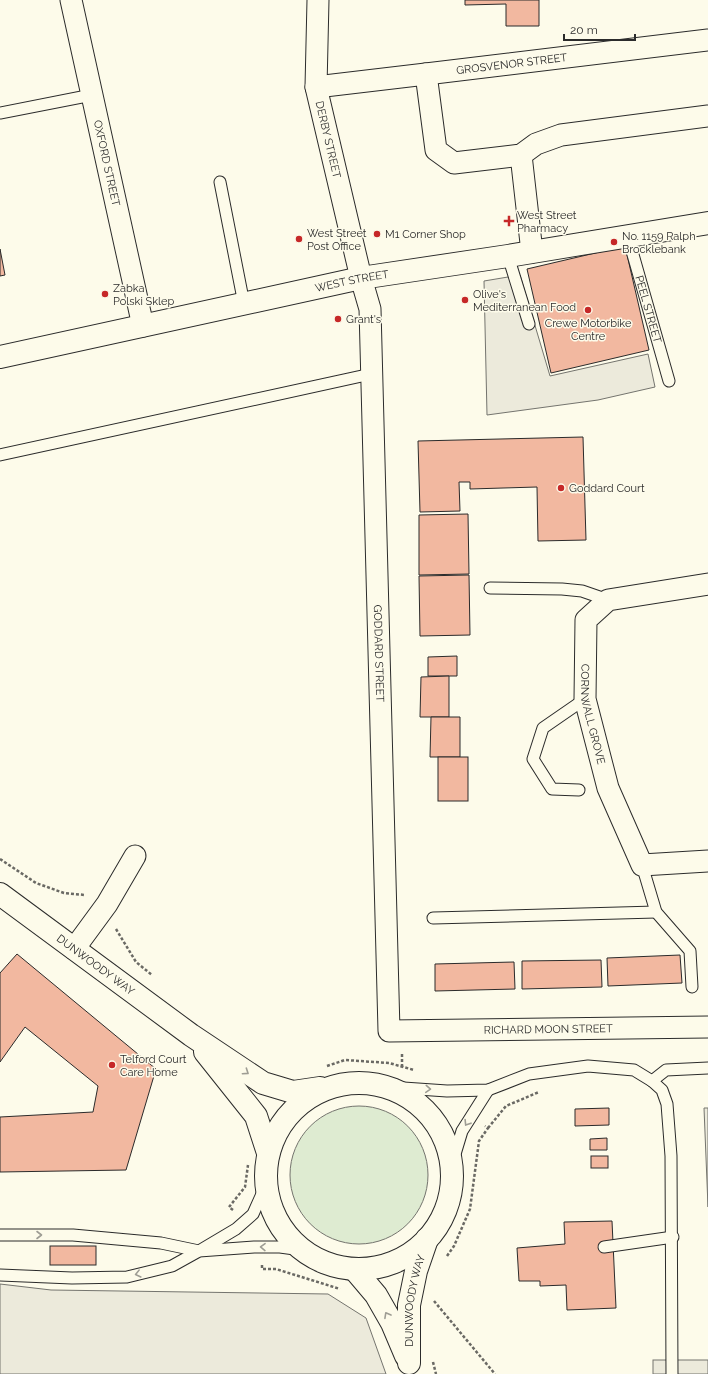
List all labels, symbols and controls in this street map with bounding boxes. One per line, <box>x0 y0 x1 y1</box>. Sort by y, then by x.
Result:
scale bar <box>564 16 635 42</box>
text: 20 m <box>570 23 598 37</box>
street label: GROSVENOR STREET <box>456 51 568 77</box>
street label: DERBY STREET <box>313 100 343 180</box>
street label: OXFORD STREET <box>91 119 122 208</box>
place label: West Street Pharmacy <box>517 209 577 235</box>
marker: West Street Pharmacy <box>504 216 514 226</box>
place label: West Street Post Office <box>307 227 367 253</box>
place label: M1 Corner Shop <box>385 228 466 241</box>
marker: M1 Corner Shop <box>372 229 382 239</box>
place label: No. 1159 Ralph Brocklebank <box>622 230 696 256</box>
marker: West Street Post Office <box>294 234 304 244</box>
marker: No. 1159 Ralph Brocklebank <box>609 237 619 247</box>
street label: WEST STREET <box>314 268 390 295</box>
street label: PEEL STREET <box>632 274 664 345</box>
place label: Zabka Polski Sklep <box>113 282 175 308</box>
place label: Olive's Mediterranean Food <box>473 288 576 314</box>
marker: Zabka Polski Sklep <box>100 289 110 299</box>
marker: Olive's Mediterranean Food <box>460 295 470 305</box>
marker: Crewe Motorbike Centre <box>583 305 593 315</box>
place label: Grant's <box>346 313 381 326</box>
marker: Grant's <box>333 314 343 324</box>
place label: Crewe Motorbike Centre <box>545 317 632 343</box>
place label: Goddard Court <box>569 482 645 495</box>
marker: Goddard Court <box>556 483 566 493</box>
street label: GODDARD STREET <box>371 604 386 703</box>
street label: CORNWALL GROVE <box>577 664 608 766</box>
street label: DUNWOODY WAY <box>54 932 137 998</box>
street label: RICHARD MOON STREET <box>484 1022 613 1037</box>
place label: Telford Court Care Home <box>120 1053 187 1079</box>
marker: Telford Court Care Home <box>107 1060 117 1070</box>
one-way arrow <box>242 1067 249 1074</box>
one-way arrow <box>425 1085 431 1094</box>
one-way arrow <box>465 1119 472 1126</box>
one-way arrow <box>36 1231 42 1239</box>
one-way arrow <box>260 1243 266 1251</box>
street label: DUNWOODY WAY <box>403 1253 428 1347</box>
one-way arrow <box>135 1269 142 1278</box>
one-way arrow <box>385 1312 392 1319</box>

